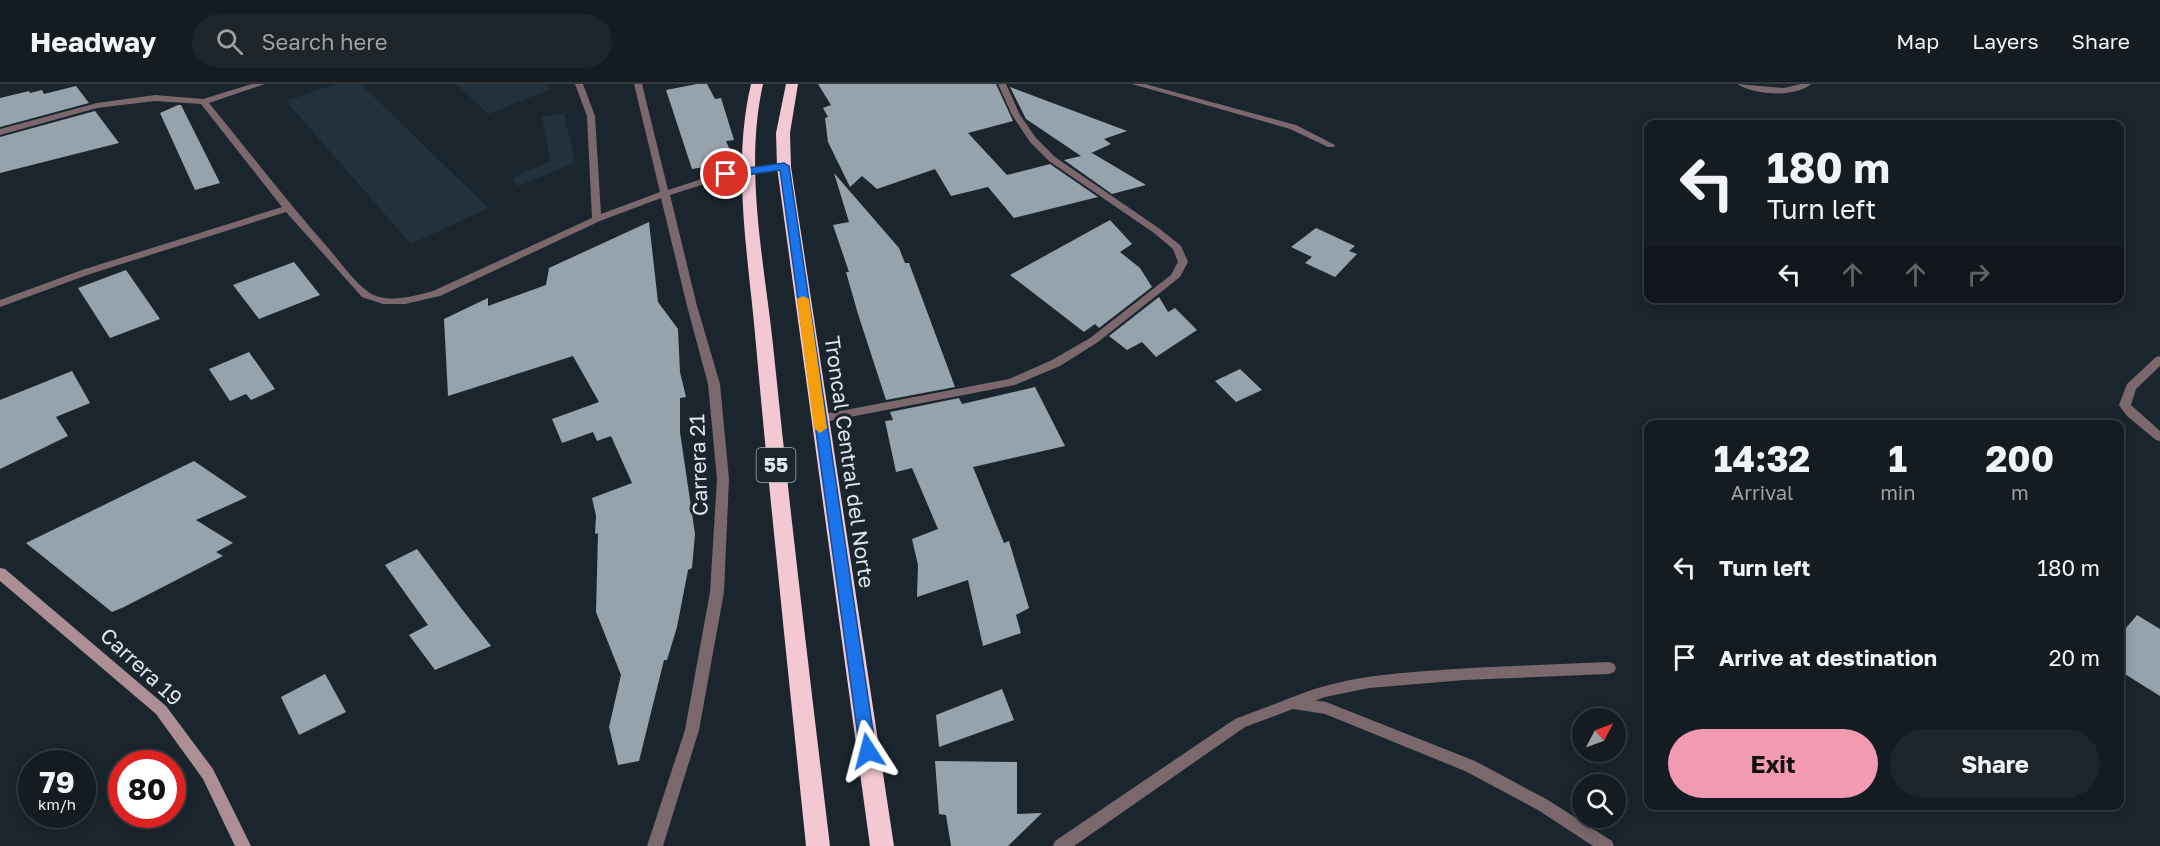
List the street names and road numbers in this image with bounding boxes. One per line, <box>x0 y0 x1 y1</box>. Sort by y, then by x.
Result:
street label: Troncal Central del Norte <box>819 334 881 589</box>
street label: Carrera 21 <box>683 414 713 516</box>
road number: 55 <box>756 448 796 482</box>
street label: Carrera 19 <box>95 622 188 711</box>

